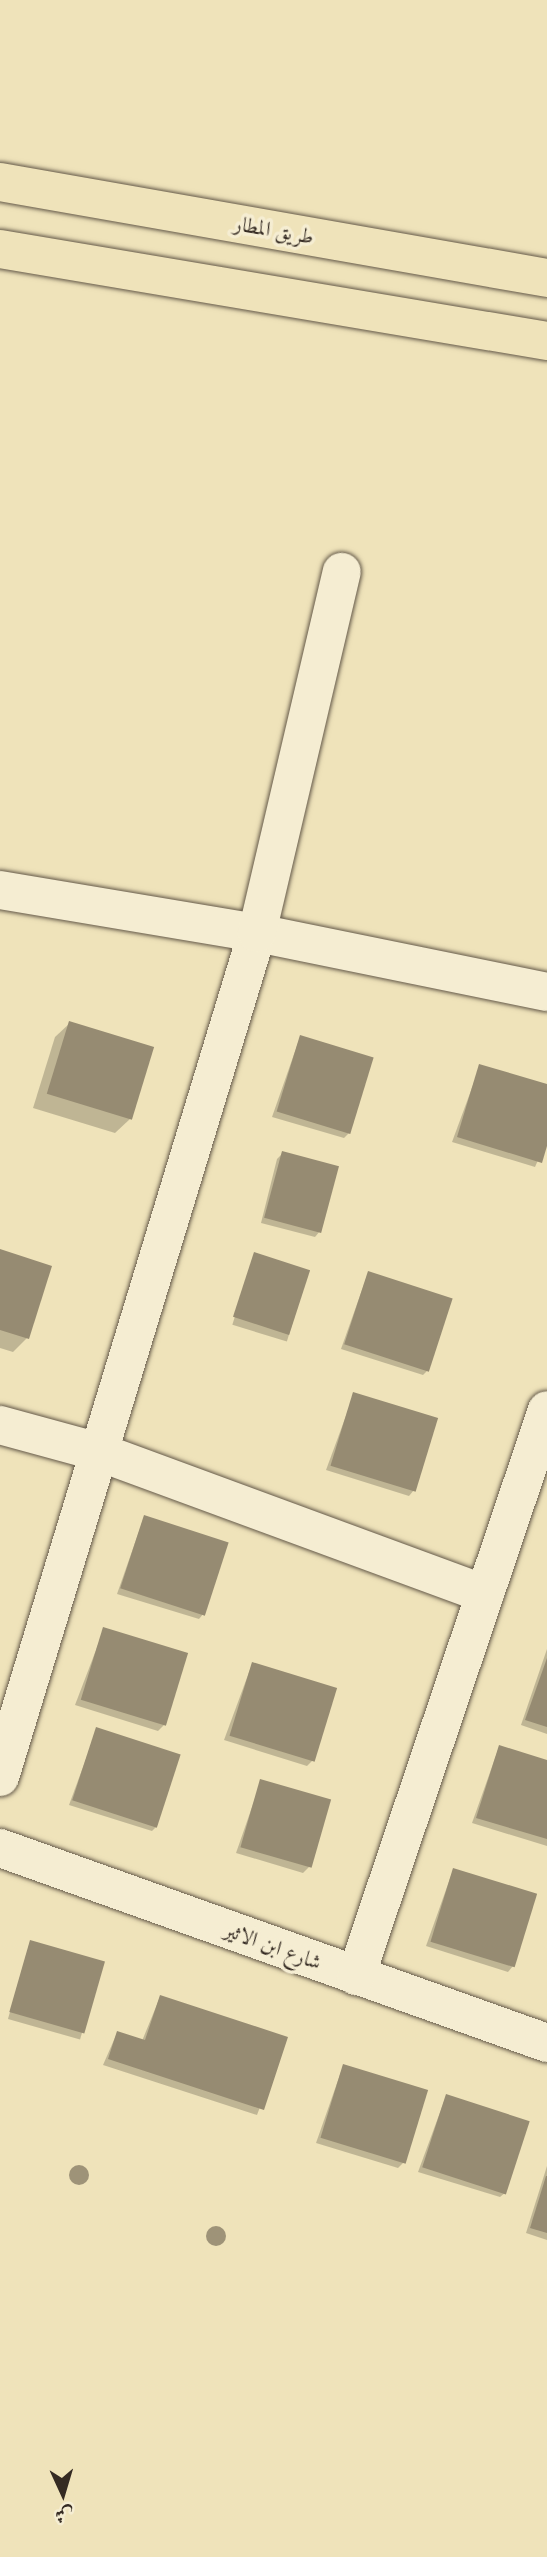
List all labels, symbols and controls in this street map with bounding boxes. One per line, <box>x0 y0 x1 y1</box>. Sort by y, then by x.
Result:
street label: طريق المطار <box>232 211 316 249</box>
street label: شارع ابن الاثير <box>221 1917 325 1975</box>
north arrow <box>28 2459 98 2529</box>
text: ش <box>54 2503 75 2528</box>

